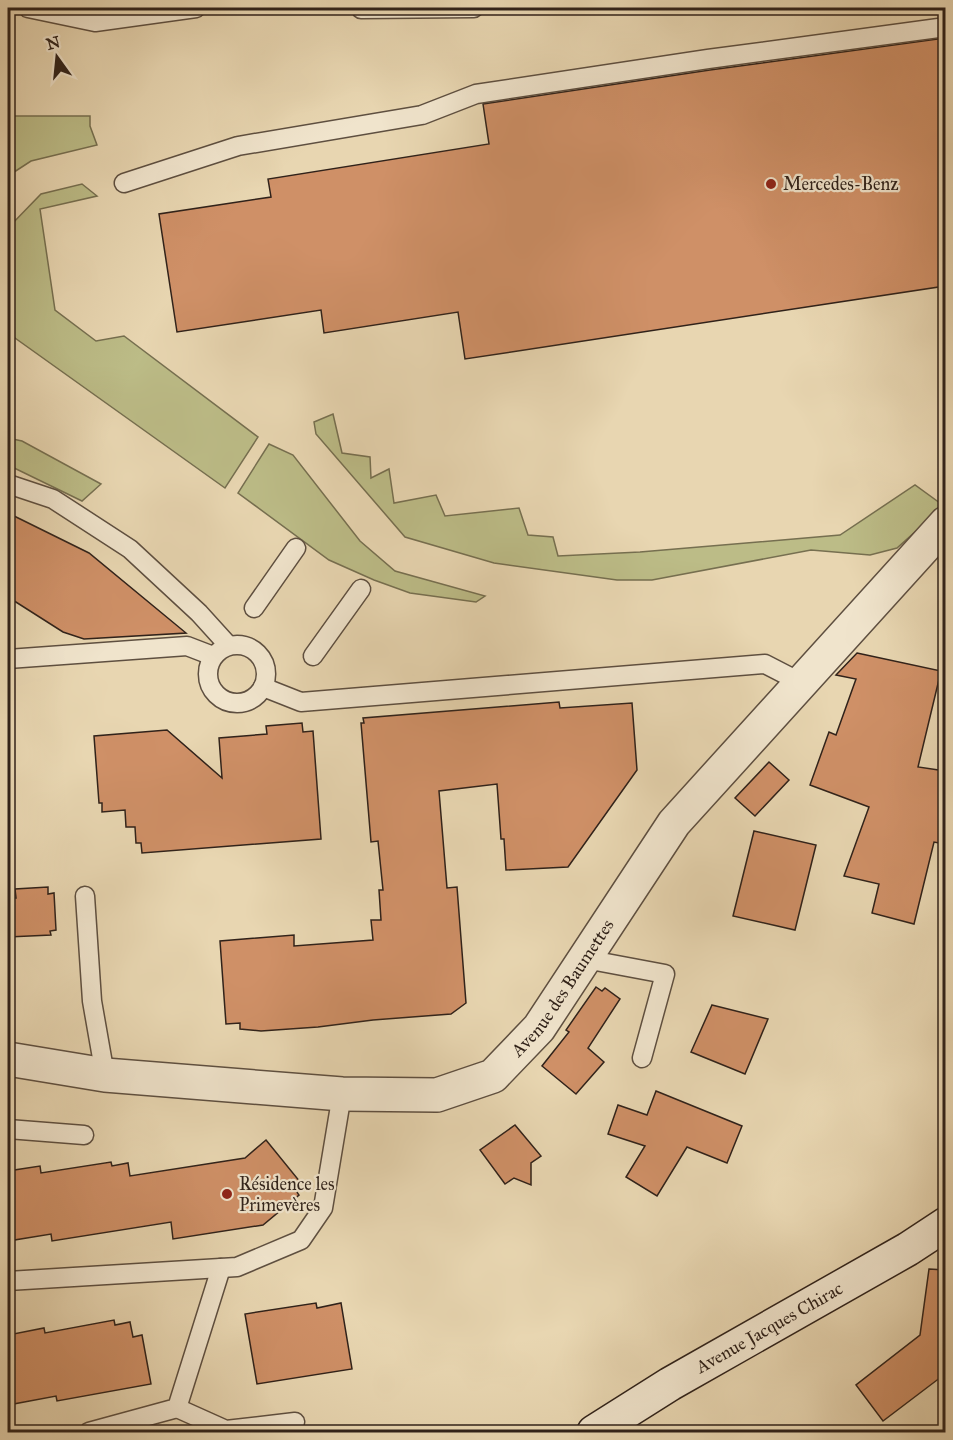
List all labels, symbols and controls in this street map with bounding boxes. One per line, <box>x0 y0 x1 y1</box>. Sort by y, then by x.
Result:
north arrow <box>27 27 87 87</box>
text: N <box>44 32 63 54</box>
place label: Mercedes-Benz <box>783 173 899 195</box>
marker: Mercedes-Benz <box>764 177 778 191</box>
street label: Avenue des Baumettes <box>506 915 619 1062</box>
place label: Résidence les Primevères <box>239 1173 335 1216</box>
marker: Résidence les Primevères <box>220 1187 234 1201</box>
street label: Avenue Jacques Chirac <box>691 1277 847 1379</box>

